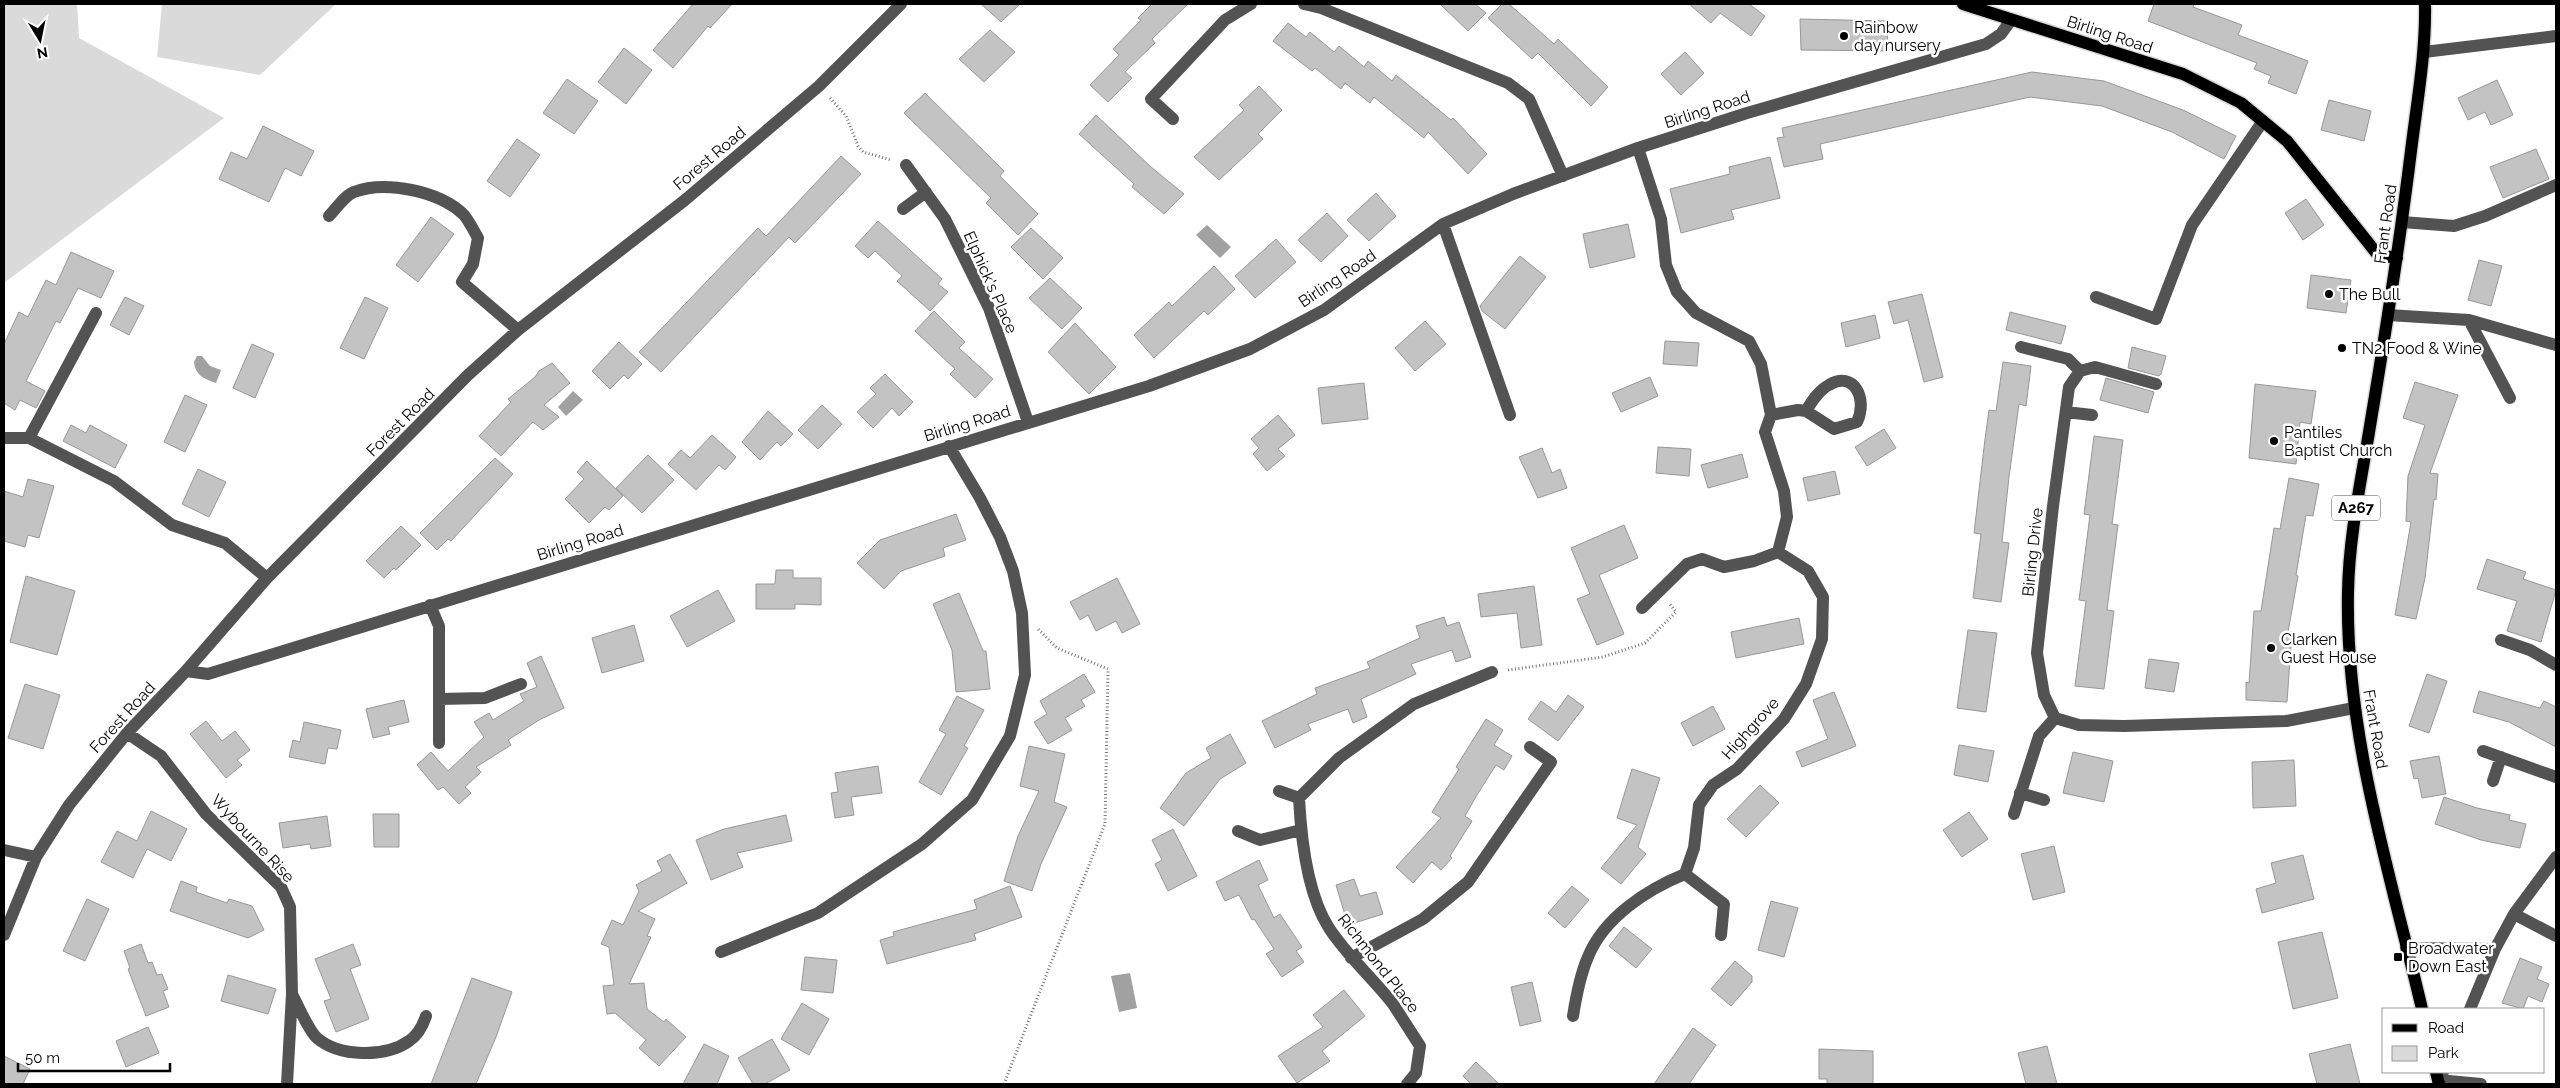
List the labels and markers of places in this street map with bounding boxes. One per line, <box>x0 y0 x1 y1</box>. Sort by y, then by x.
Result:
place label: Rainbow day nursery <box>1854 18 1941 55</box>
marker: Rainbow day nursery <box>1838 30 1850 42</box>
place label: The Bull <box>2339 285 2401 304</box>
marker: The Bull <box>2323 288 2335 300</box>
place label: TN2 Food & Wine <box>2352 339 2482 358</box>
marker: TN2 Food & Wine <box>2336 342 2348 354</box>
place label: Pantiles Baptist Church <box>2284 423 2392 460</box>
marker: Pantiles Baptist Church <box>2268 435 2280 447</box>
place label: Clarken Guest House <box>2281 630 2376 667</box>
marker: Clarken Guest House <box>2265 642 2277 654</box>
place label: Broadwater Down East <box>2408 939 2494 976</box>
marker: Broadwater Down East <box>2392 951 2404 963</box>

